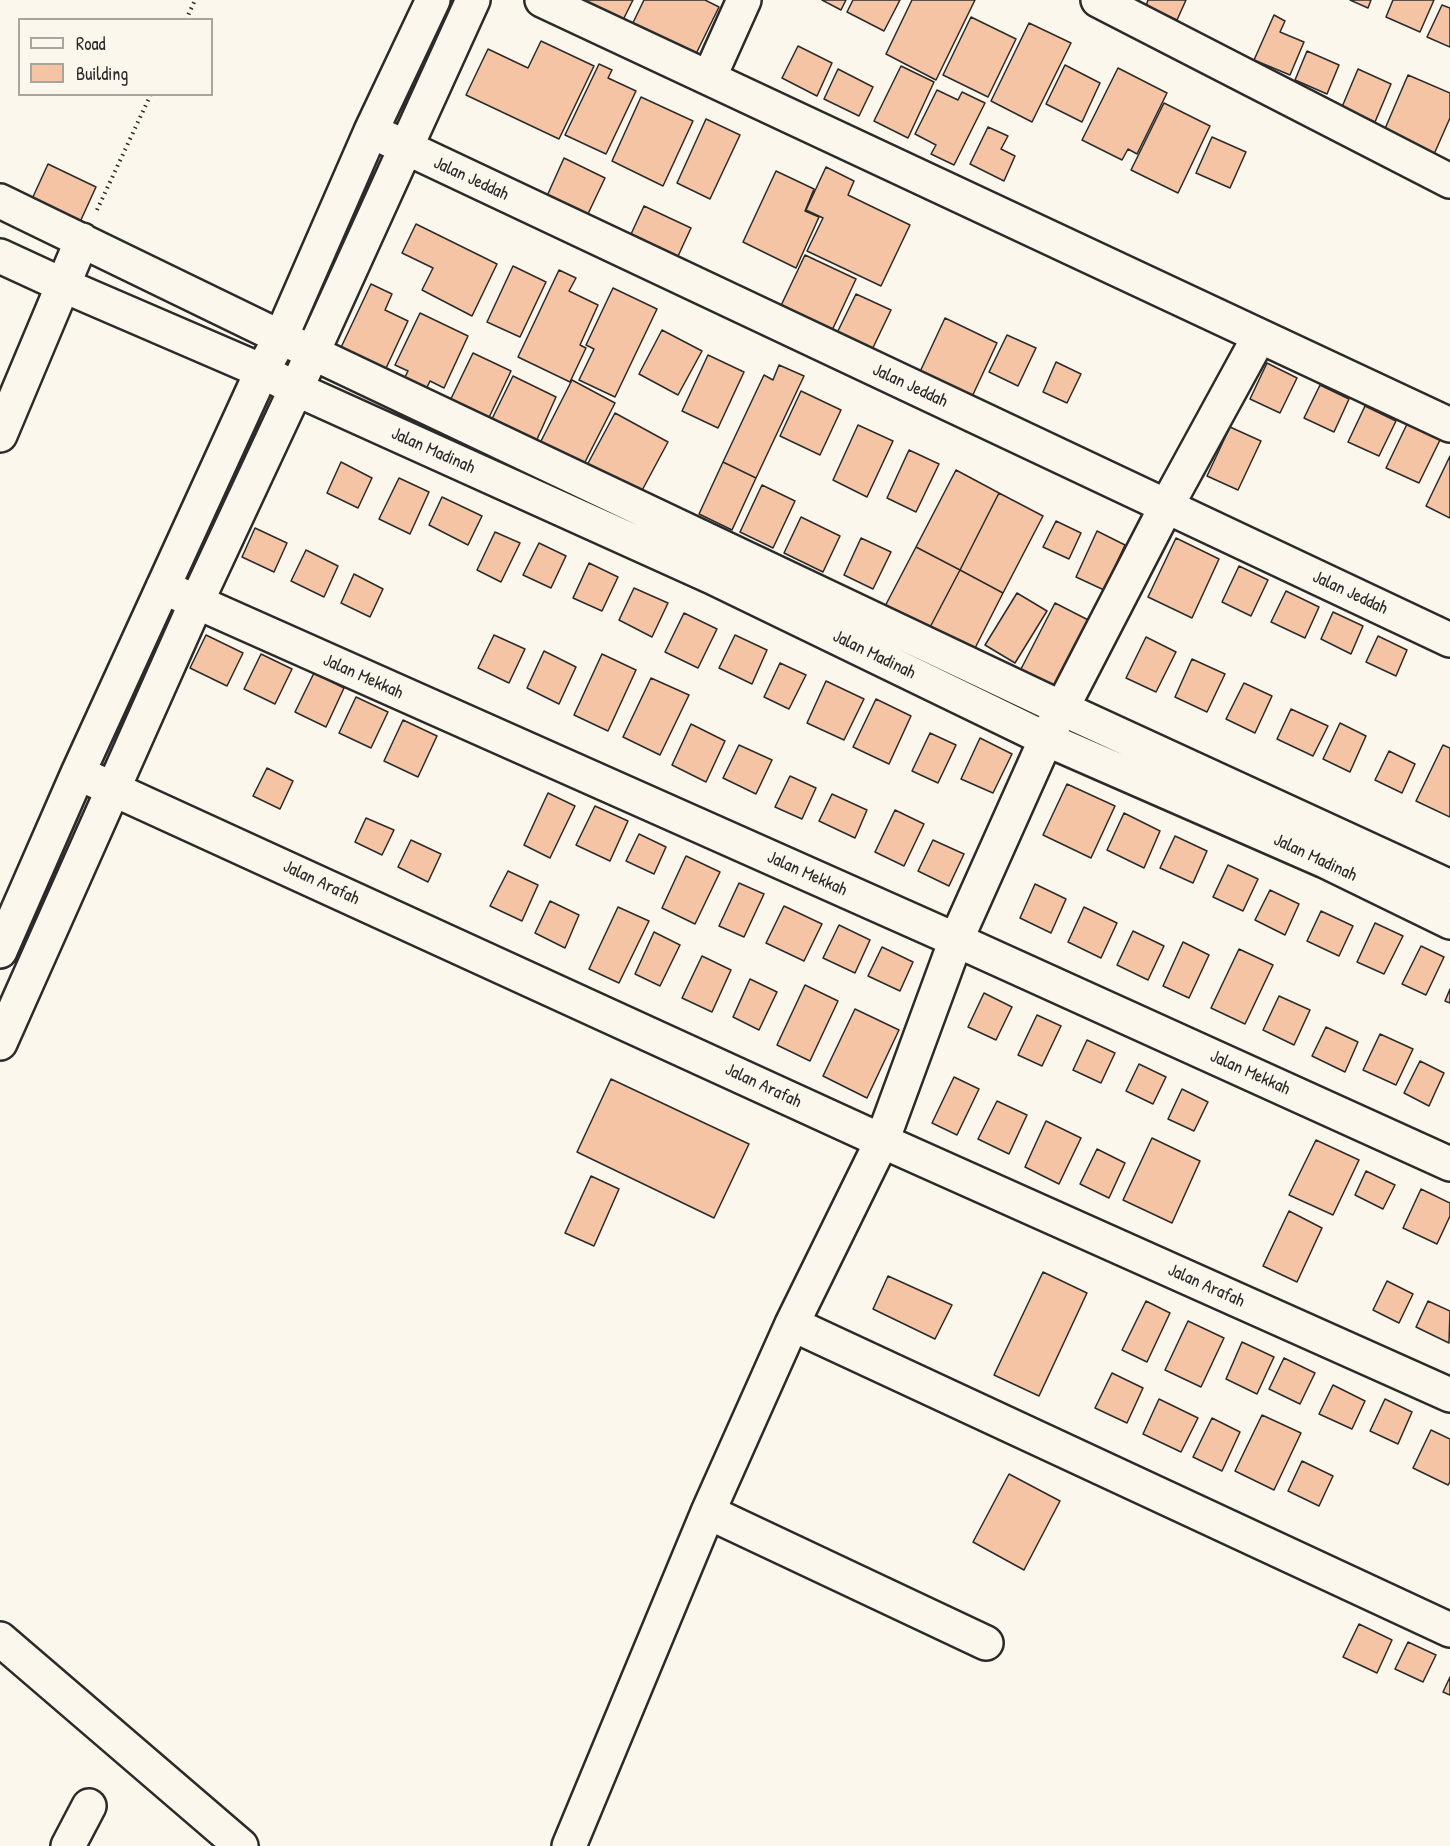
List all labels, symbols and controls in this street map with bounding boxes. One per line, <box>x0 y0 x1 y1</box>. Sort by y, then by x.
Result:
legend <box>18 18 213 96</box>
text: Road <box>76 31 106 56</box>
text: Building <box>76 61 128 86</box>
street label: Jalan Jeddah <box>430 152 512 206</box>
street label: Jalan Jeddah <box>869 359 951 413</box>
street label: Jalan Madinah <box>388 423 478 479</box>
street label: Jalan Jeddah <box>1309 566 1391 620</box>
street label: Jalan Madinah <box>829 626 919 684</box>
street label: Jalan Mekkah <box>320 650 406 704</box>
street label: Jalan Madinah <box>1270 829 1360 887</box>
street label: Jalan Mekkah <box>764 847 850 901</box>
street label: Jalan Arafah <box>279 856 363 910</box>
street label: Jalan Mekkah <box>1207 1046 1293 1100</box>
street label: Jalan Arafah <box>721 1059 805 1113</box>
street label: Jalan Arafah <box>1164 1260 1248 1312</box>

